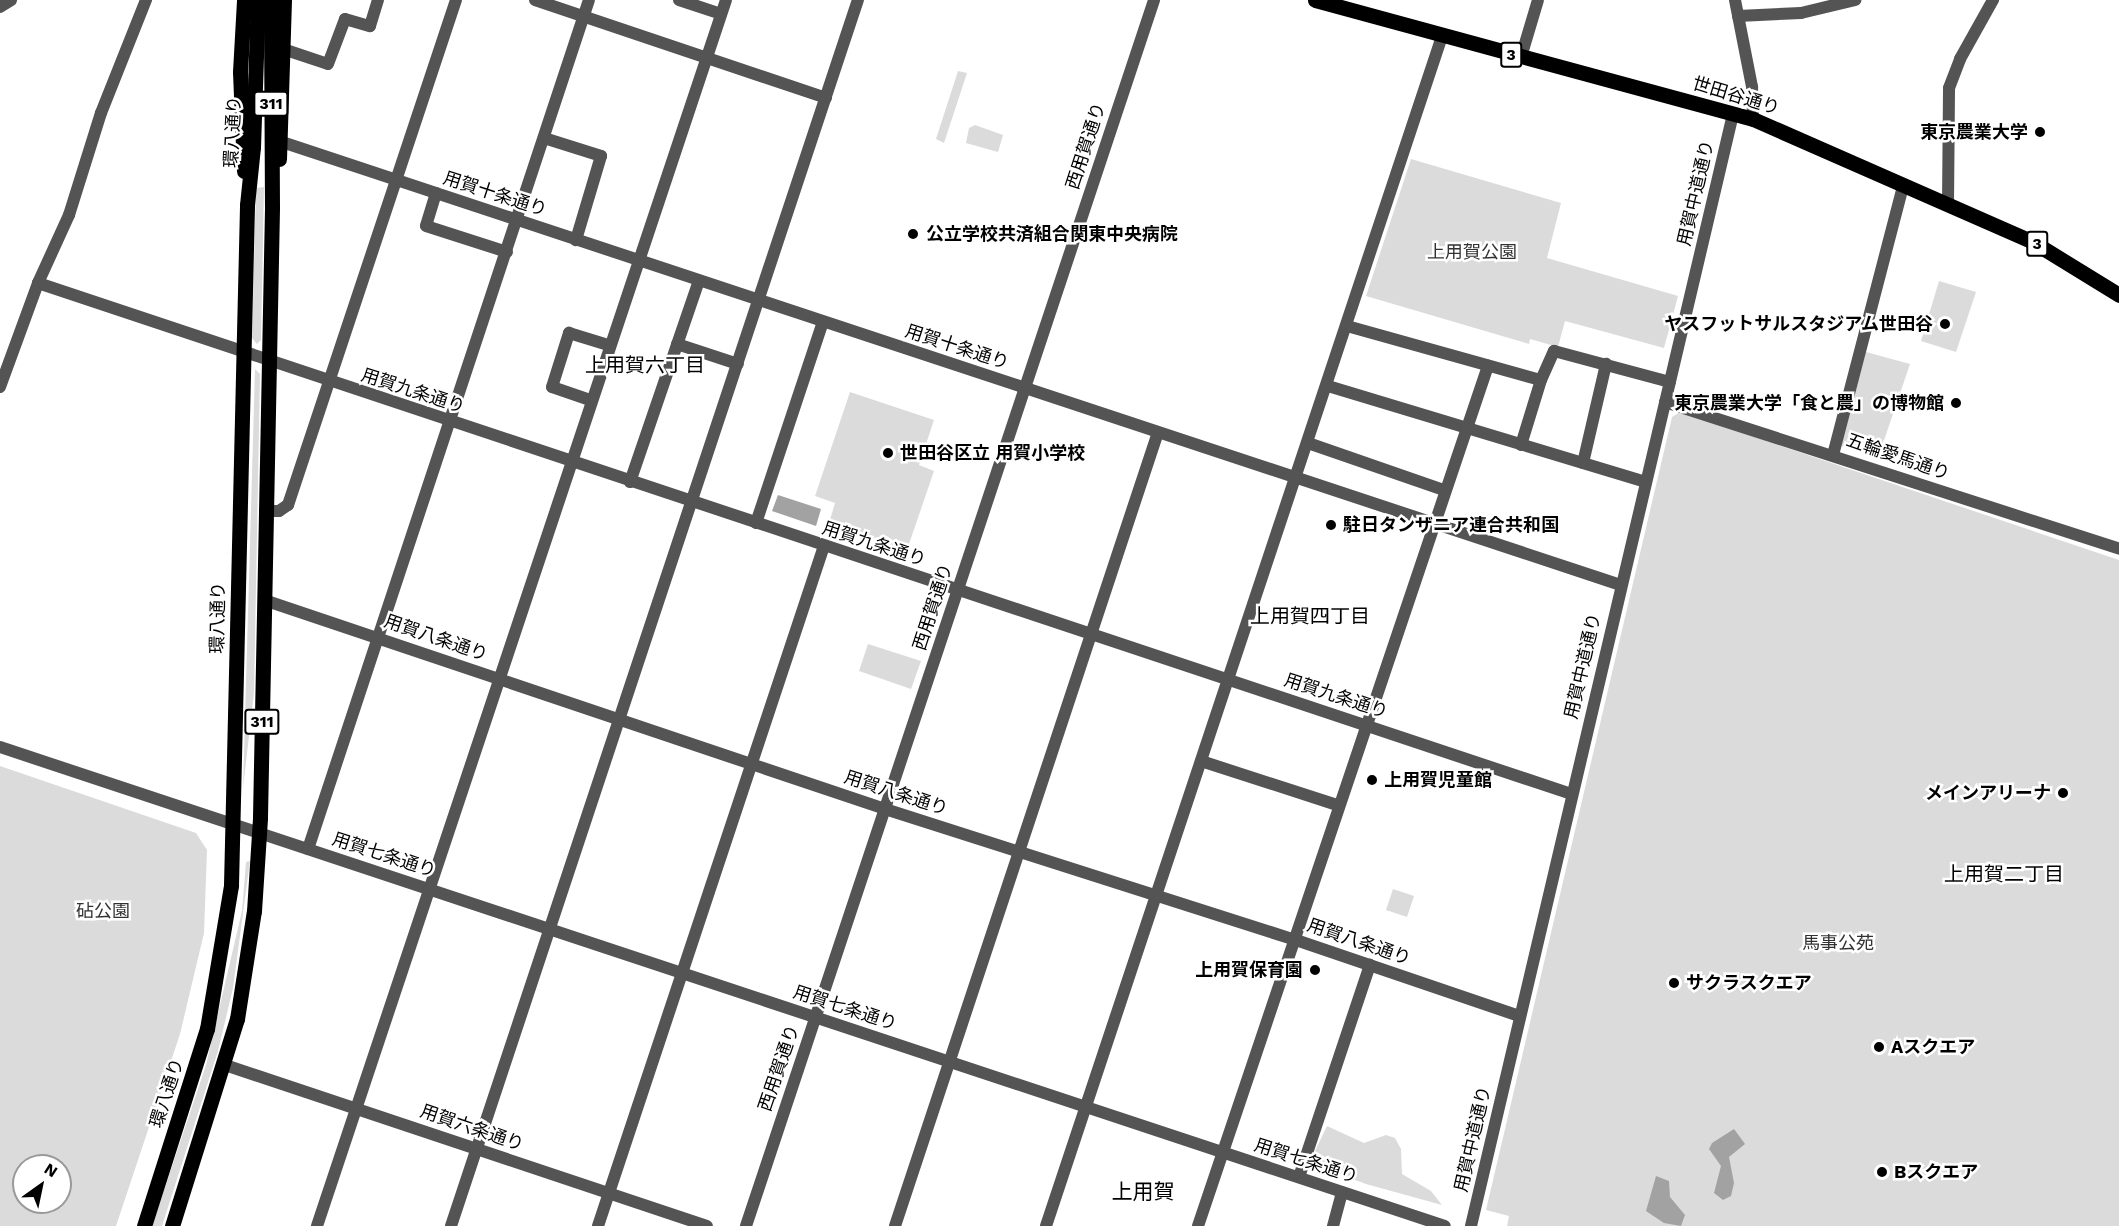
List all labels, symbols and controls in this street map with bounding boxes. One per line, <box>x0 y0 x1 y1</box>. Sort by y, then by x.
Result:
road number: 3 <box>1499 42 1523 68</box>
street label: 世田谷通り <box>1690 73 1782 119</box>
road number: 311 <box>253 91 289 117</box>
street label: 環八通り <box>220 95 246 169</box>
street label: 西用賀通り <box>1062 100 1110 192</box>
place label: 東京農業大学 <box>1920 121 2028 143</box>
marker: 東京農業大学 <box>2033 125 2047 139</box>
street label: 用賀中道通り <box>1673 138 1719 248</box>
street label: 用賀十条通り <box>440 167 550 221</box>
place label: 公立学校共済組合関東中央病院 <box>926 223 1178 245</box>
marker: 公立学校共済組合関東中央病院 <box>904 225 922 243</box>
road number: 3 <box>2025 231 2049 257</box>
park label: 上用賀公園 <box>1427 241 1517 263</box>
place label: ヤスフットサルスタジアム世田谷 <box>1663 313 1933 335</box>
marker: ヤスフットサルスタジアム世田谷 <box>1938 317 1952 331</box>
street label: 用賀十条通り <box>902 320 1012 374</box>
district label: 上用賀六丁目 <box>585 353 705 377</box>
street label: 用賀九条通り <box>358 364 468 418</box>
place label: 東京農業大学「食と農」の博物館 <box>1674 392 1944 414</box>
marker: 東京農業大学「食と農」の博物館 <box>1949 396 1963 410</box>
street label: 五輪愛馬通り <box>1843 429 1953 485</box>
place label: 世田谷区立 用賀小学校 <box>900 442 1085 464</box>
marker: 世田谷区立 用賀小学校 <box>881 446 895 460</box>
place label: 駐日タンザニア連合共和国 <box>1343 514 1559 536</box>
street label: 用賀九条通り <box>819 517 929 571</box>
marker: 駐日タンザニア連合共和国 <box>1324 518 1338 532</box>
street label: 西用賀通り <box>909 561 957 653</box>
street label: 環八通り <box>207 582 229 654</box>
district label: 上用賀四丁目 <box>1250 604 1370 628</box>
street label: 用賀八条通り <box>381 610 491 666</box>
street label: 用賀中道通り <box>1560 611 1606 721</box>
street label: 用賀九条通り <box>1281 669 1391 723</box>
road number: 311 <box>244 709 280 735</box>
street label: 用賀八条通り <box>841 766 951 820</box>
place label: 上用賀児童館 <box>1384 769 1492 791</box>
marker: 上用賀児童館 <box>1365 773 1379 787</box>
place label: メインアリーナ <box>1925 782 2051 804</box>
marker: メインアリーナ <box>2056 786 2070 800</box>
street label: 用賀七条通り <box>329 828 439 882</box>
district label: 上用賀二丁目 <box>1944 862 2064 886</box>
park label: 砧公園 <box>76 900 130 922</box>
street label: 用賀八条通り <box>1304 914 1414 970</box>
park label: 馬事公苑 <box>1802 932 1874 954</box>
place label: 上用賀保育園 <box>1195 959 1303 981</box>
marker: 上用賀保育園 <box>1308 963 1322 977</box>
place label: サクラスクエア <box>1686 972 1812 994</box>
marker: サクラスクエア <box>1667 976 1681 990</box>
street label: 用賀七条通り <box>790 981 900 1035</box>
street label: 西用賀通り <box>754 1022 804 1114</box>
place label: Aスクエア <box>1891 1036 1975 1058</box>
marker: Aスクエア <box>1872 1040 1886 1054</box>
street label: 環八通り <box>146 1055 188 1131</box>
street label: 用賀中道通り <box>1450 1084 1496 1194</box>
street label: 用賀六条通り <box>417 1100 527 1156</box>
street label: 用賀七条通り <box>1251 1134 1361 1188</box>
north arrow <box>12 1154 72 1214</box>
text: N <box>41 1159 61 1181</box>
place label: Bスクエア <box>1894 1161 1978 1183</box>
marker: Bスクエア <box>1875 1165 1889 1179</box>
district label: 上用賀 <box>1112 1179 1174 1205</box>

